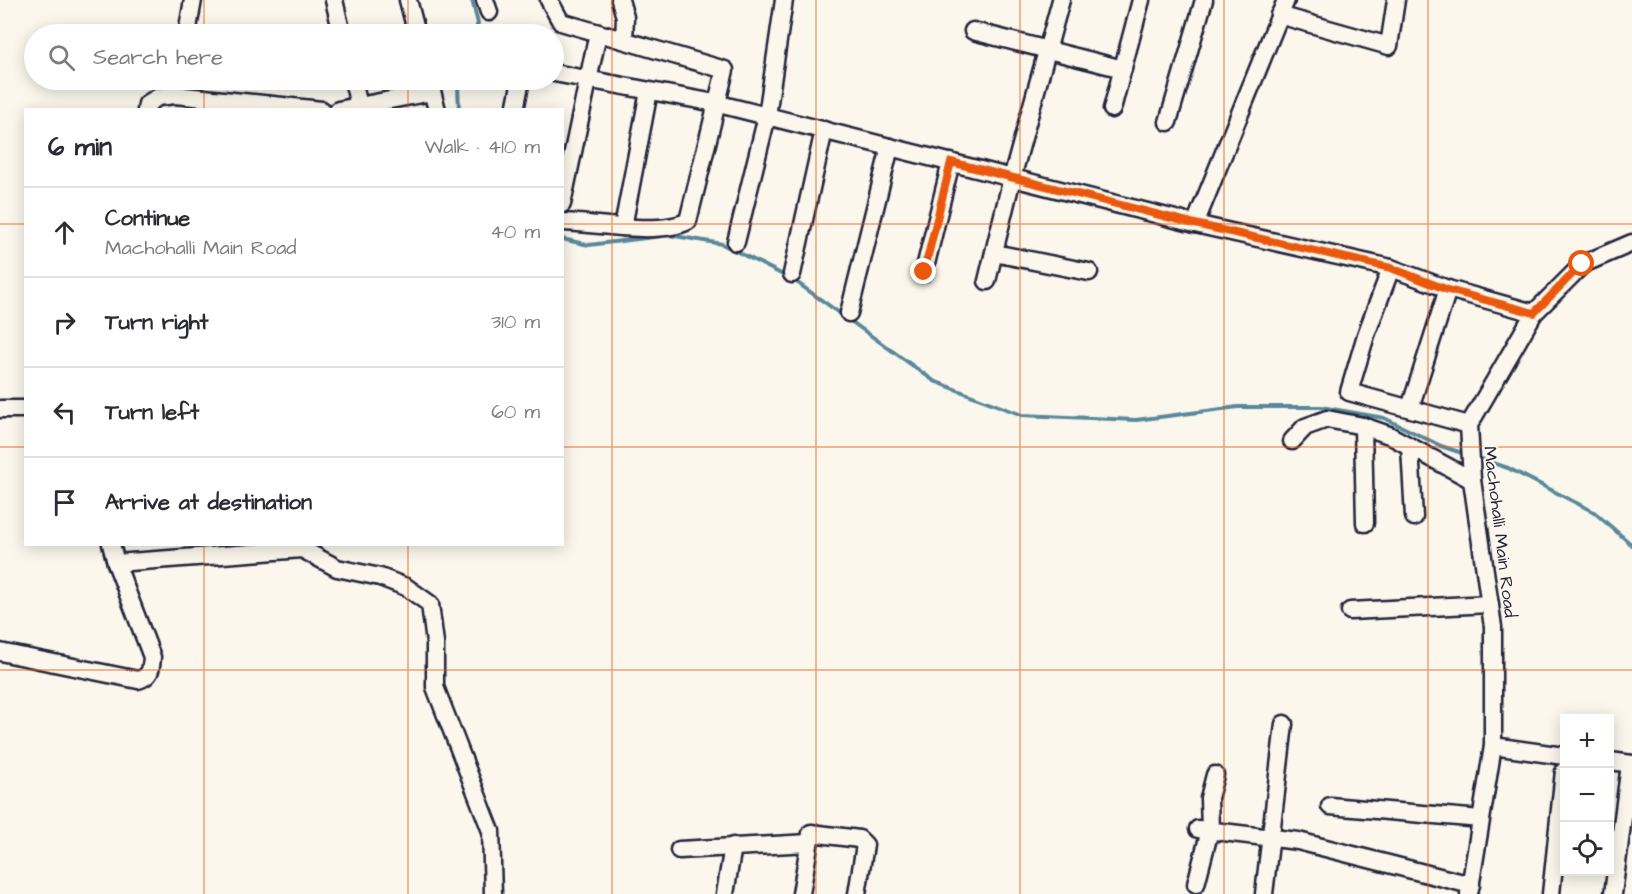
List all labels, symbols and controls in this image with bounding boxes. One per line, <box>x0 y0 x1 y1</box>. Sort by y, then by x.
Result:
search box <box>24 24 564 90</box>
icon: search <box>45 41 78 74</box>
text: Search here <box>93 42 223 73</box>
text: 6 min <box>48 129 112 165</box>
text: Walk · 410 m <box>424 133 540 161</box>
text: Continue <box>105 203 190 234</box>
icon: ahead <box>48 216 81 249</box>
text: 40 m <box>490 218 540 246</box>
text: Machohalli Main Road <box>105 234 297 262</box>
route start <box>1568 250 1594 276</box>
route end <box>910 258 936 284</box>
icon: right <box>48 306 81 339</box>
text: Turn right <box>105 307 208 338</box>
text: 310 m <box>491 308 540 336</box>
icon: left <box>48 396 81 429</box>
text: Turn left <box>105 397 199 428</box>
text: 60 m <box>491 398 540 426</box>
street label: Machohalli Main Road <box>1477 445 1523 619</box>
icon: arrive <box>48 486 81 519</box>
text: Arrive at destination <box>105 487 312 518</box>
map controls <box>1560 714 1614 876</box>
button: + <box>1560 714 1614 768</box>
button: − <box>1560 768 1614 822</box>
button: locate <box>1560 822 1614 876</box>

